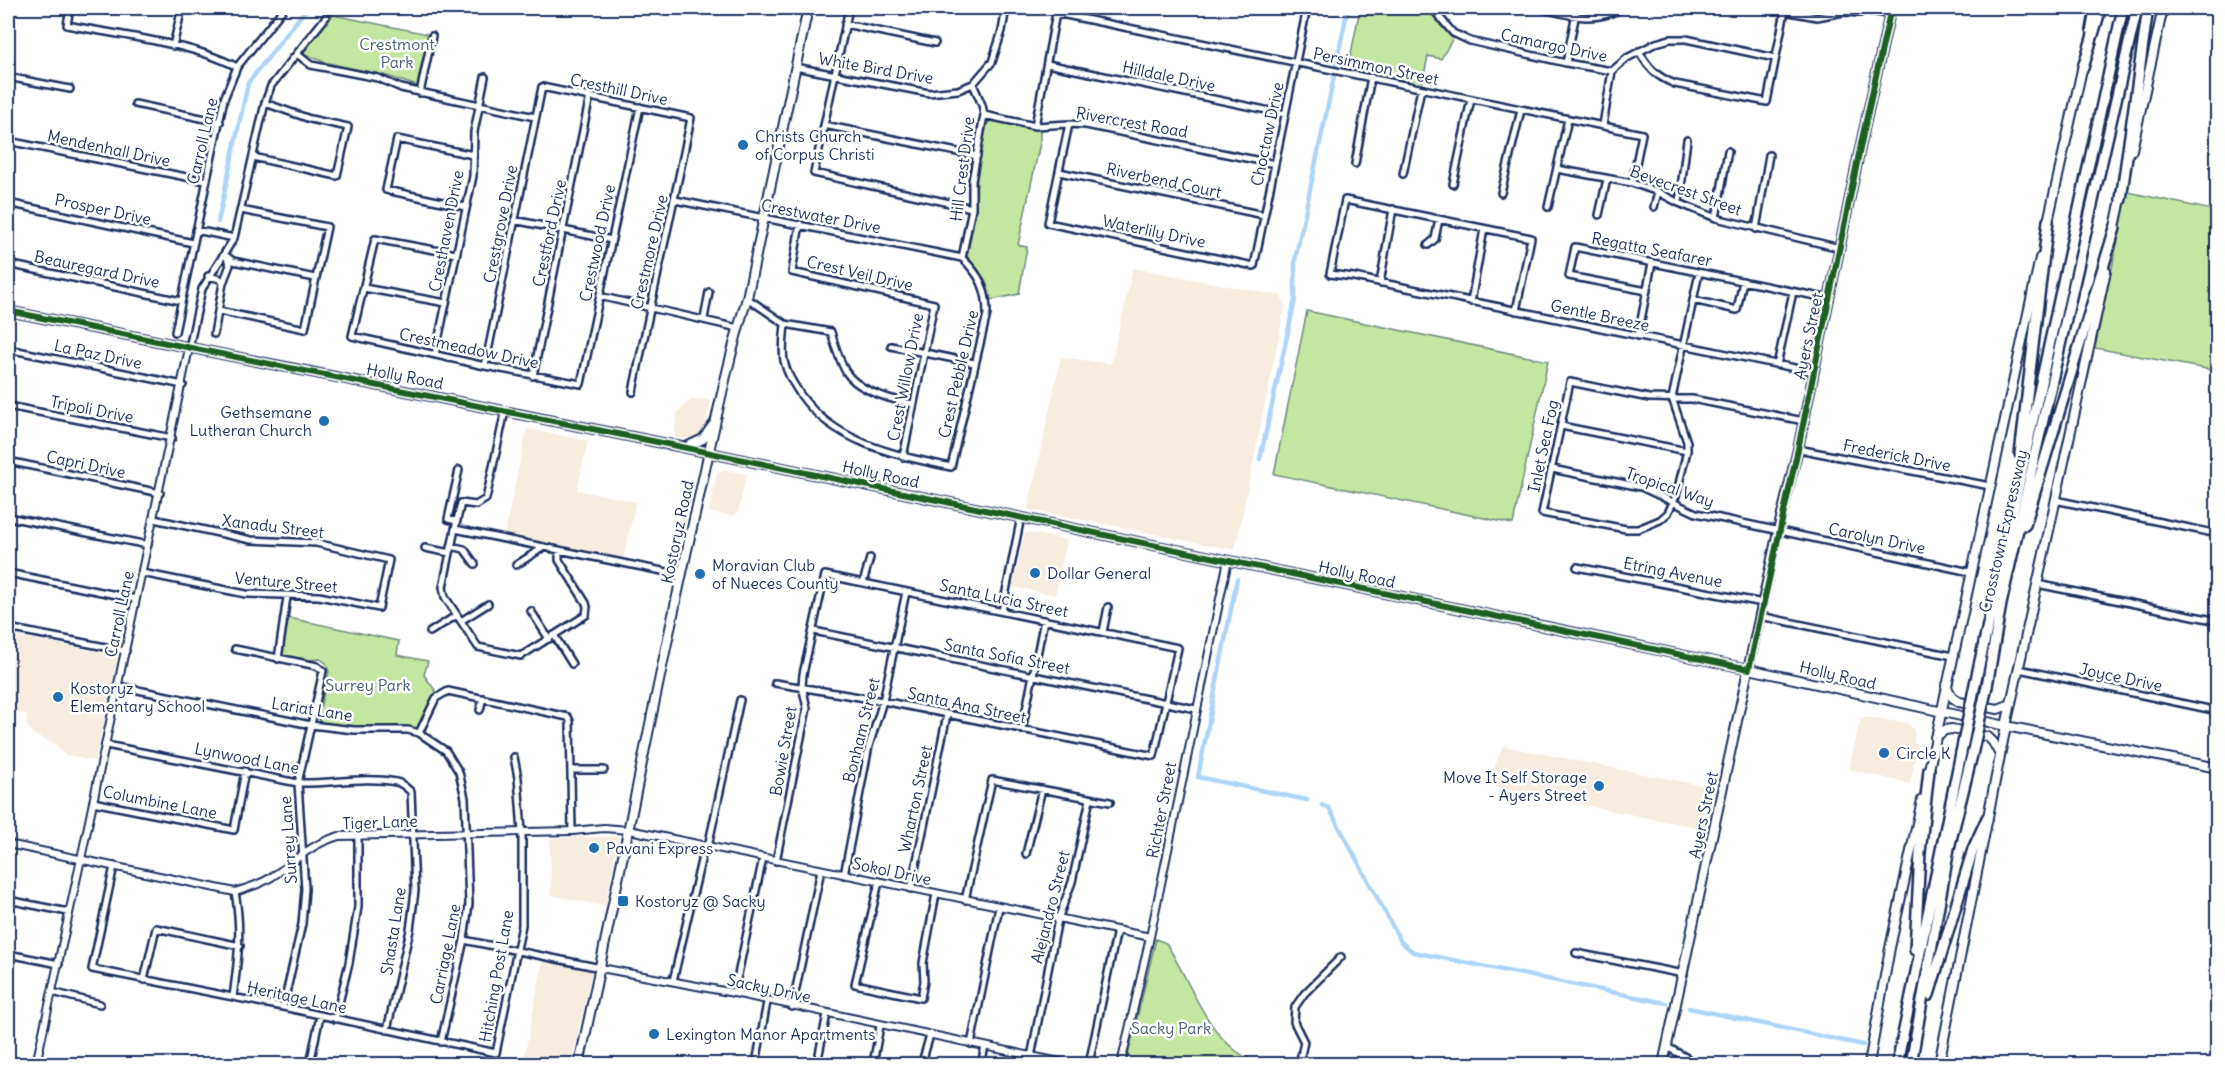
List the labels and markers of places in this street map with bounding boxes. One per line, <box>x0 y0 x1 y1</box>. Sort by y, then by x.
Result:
place label: Christs Church of Corpus Christi <box>755 126 875 164</box>
marker: Christs Church of Corpus Christi <box>736 138 750 152</box>
place label: Gethsemane Lutheran Church <box>190 402 312 440</box>
marker: Gethsemane Lutheran Church <box>317 414 331 428</box>
place label: Moravian Club of Nueces County <box>712 555 839 593</box>
place label: Dollar General <box>1047 563 1151 583</box>
marker: Dollar General <box>1028 566 1042 580</box>
marker: Moravian Club of Nueces County <box>693 567 707 581</box>
place label: Kostoryz Elementary School <box>70 678 205 716</box>
marker: Kostoryz Elementary School <box>51 690 65 704</box>
place label: Circle K <box>1896 743 1951 763</box>
marker: Circle K <box>1877 746 1891 760</box>
place label: Move It Self Storage - Ayers Street <box>1443 767 1588 805</box>
marker: Move It Self Storage - Ayers Street <box>1592 779 1606 793</box>
place label: Pavani Express <box>606 838 713 858</box>
marker: Pavani Express <box>587 841 601 855</box>
place label: Kostoryz @ Sacky <box>635 891 766 911</box>
marker: Kostoryz @ Sacky <box>616 894 630 908</box>
place label: Lexington Manor Apartments <box>666 1024 875 1044</box>
marker: Lexington Manor Apartments <box>647 1027 661 1041</box>

